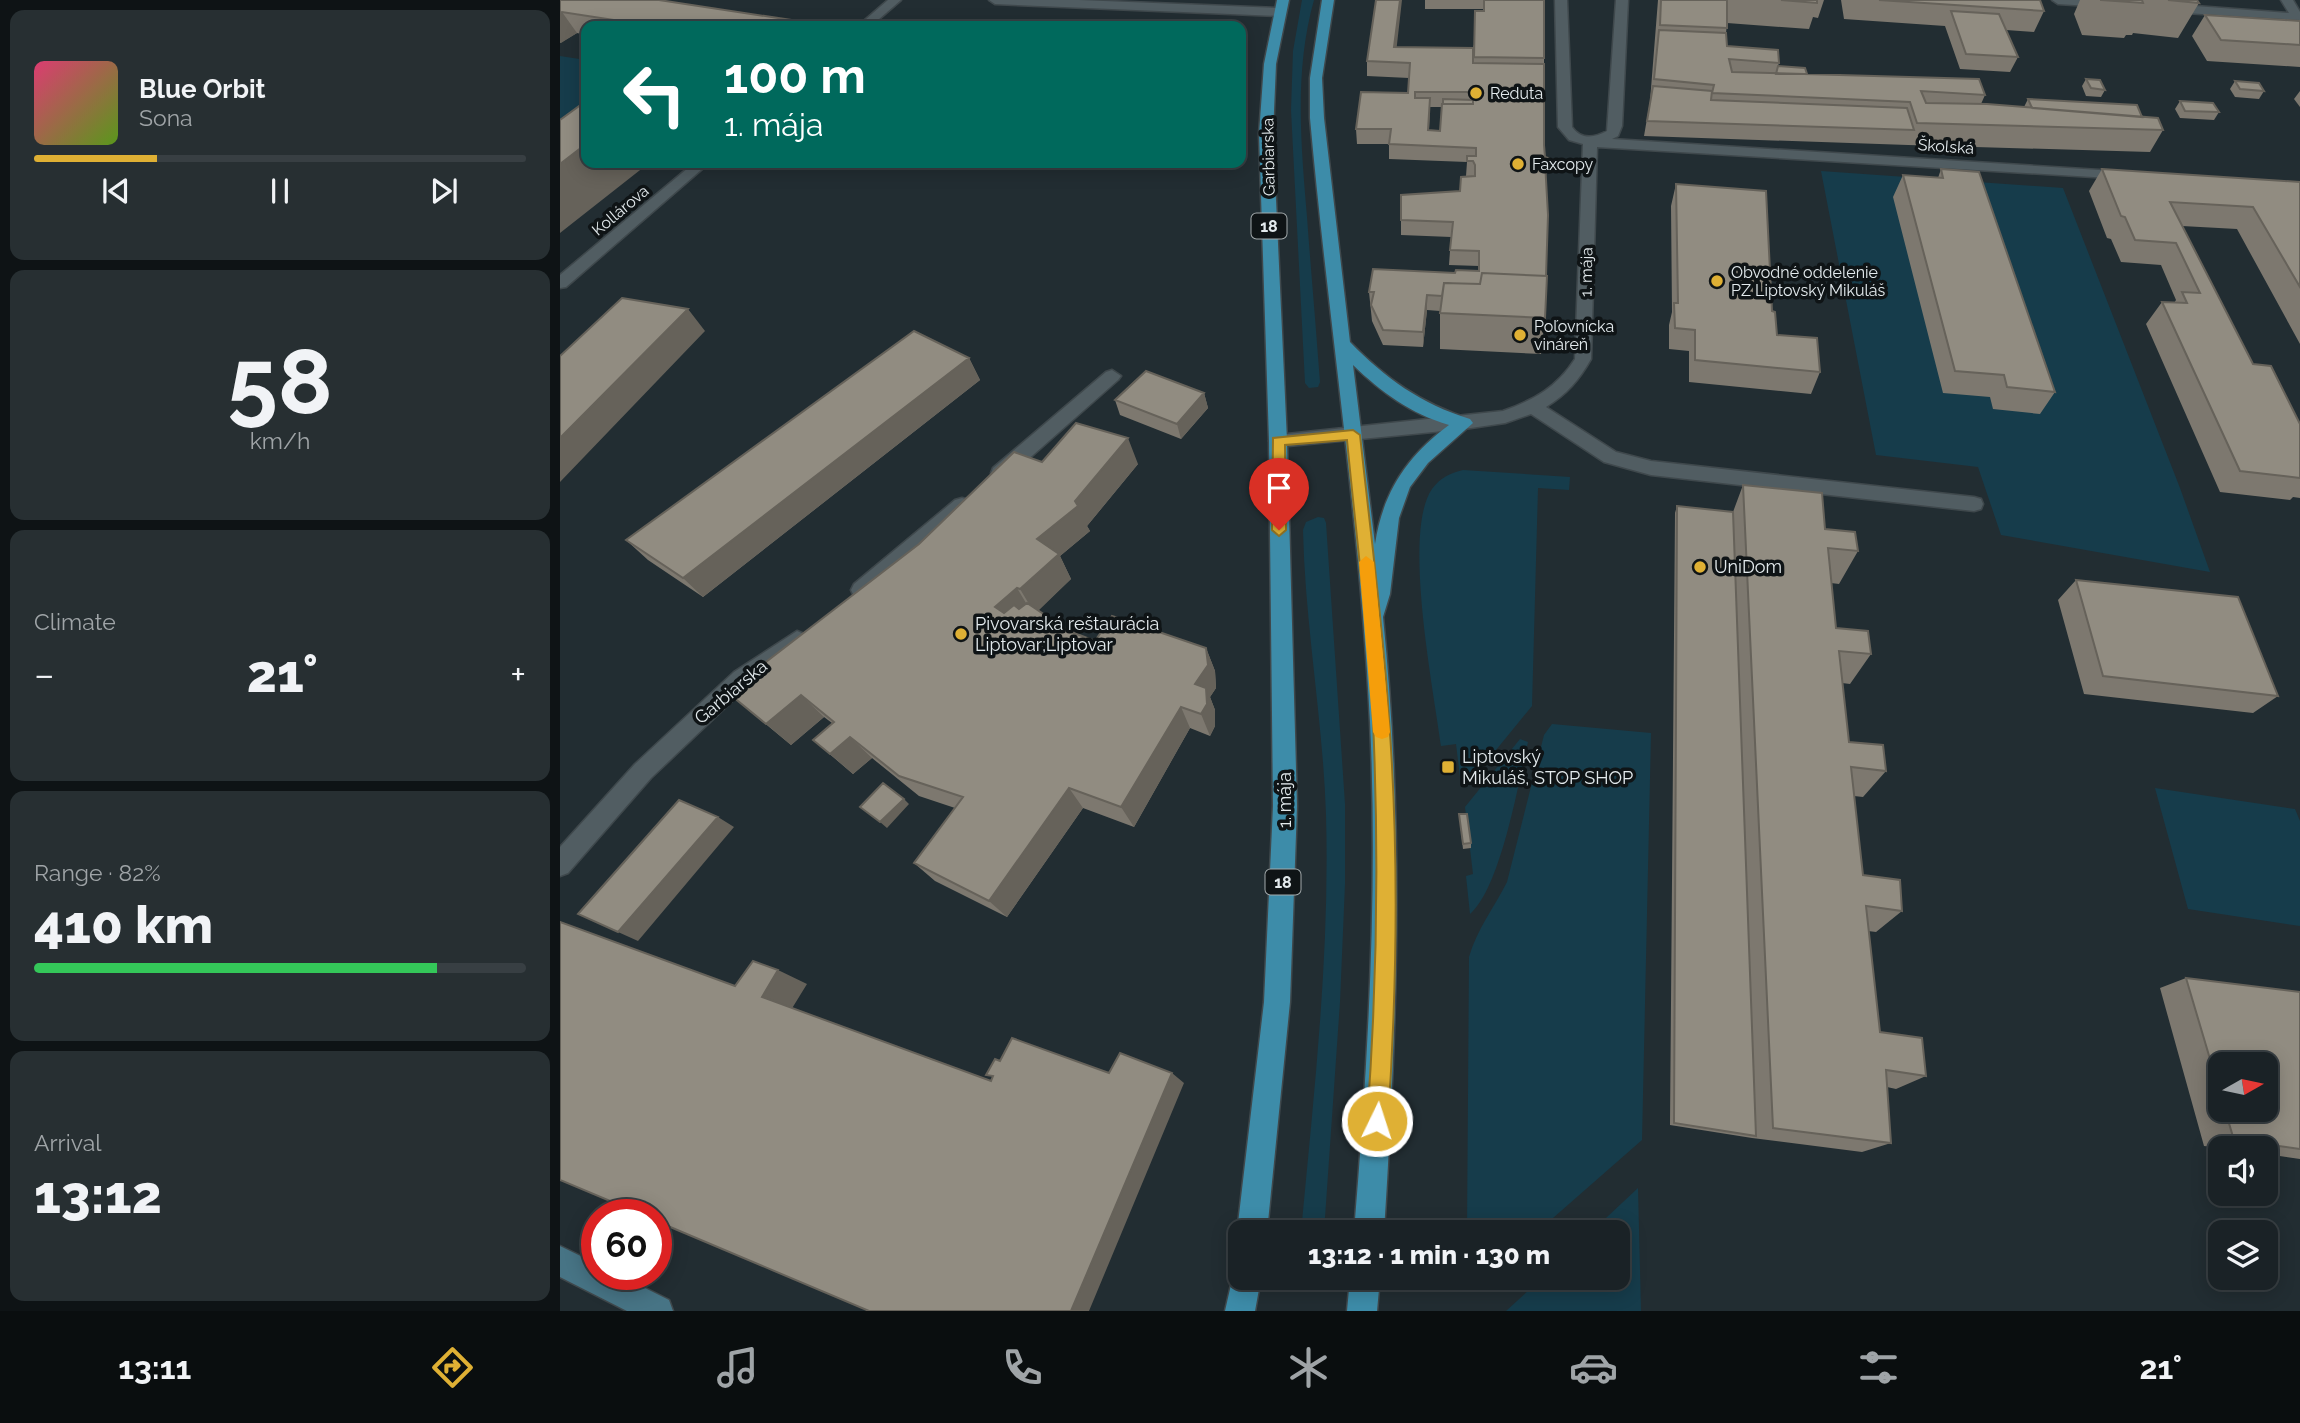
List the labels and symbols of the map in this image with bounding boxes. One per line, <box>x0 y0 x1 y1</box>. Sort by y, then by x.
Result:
place label: Reduta <box>1490 84 1543 103</box>
marker: Reduta <box>1468 85 1484 101</box>
street label: Garbiarska <box>1258 118 1279 196</box>
street label: Školská <box>1917 134 1975 158</box>
place label: Faxcopy <box>1532 155 1594 174</box>
marker: Faxcopy <box>1510 156 1526 172</box>
street label: Kollárova <box>588 181 653 240</box>
road number: 18 <box>1252 214 1286 238</box>
street label: 1. mája <box>1577 247 1596 297</box>
place label: Obvodné oddelenie PZ Liptovský Mikuláš <box>1731 263 1886 300</box>
marker: Obvodné oddelenie PZ Liptovský Mikuláš <box>1709 273 1725 289</box>
place label: Poľovnícka vináreň <box>1534 317 1614 354</box>
marker: Poľovnícka vináreň <box>1512 327 1528 343</box>
pin <box>1249 458 1309 530</box>
place label: UniDom <box>1714 556 1782 577</box>
marker: UniDom <box>1692 559 1708 575</box>
place label: Pivovarská reštaurácia Liptovar;Liptovar <box>975 613 1159 655</box>
marker: Pivovarská reštaurácia Liptovar;Liptovar <box>953 626 969 642</box>
street label: Garbiarska <box>690 655 771 728</box>
place label: Liptovský Mikuláš, STOP SHOP <box>1462 746 1633 788</box>
marker: Liptovský Mikuláš, STOP SHOP <box>1440 759 1456 775</box>
street label: 1. mája <box>1274 772 1295 828</box>
road number: 18 <box>1266 870 1300 894</box>
north arrow <box>2208 1052 2278 1122</box>
position arrow <box>1340 1084 1414 1158</box>
speed limit sign: 60 <box>581 1199 672 1290</box>

